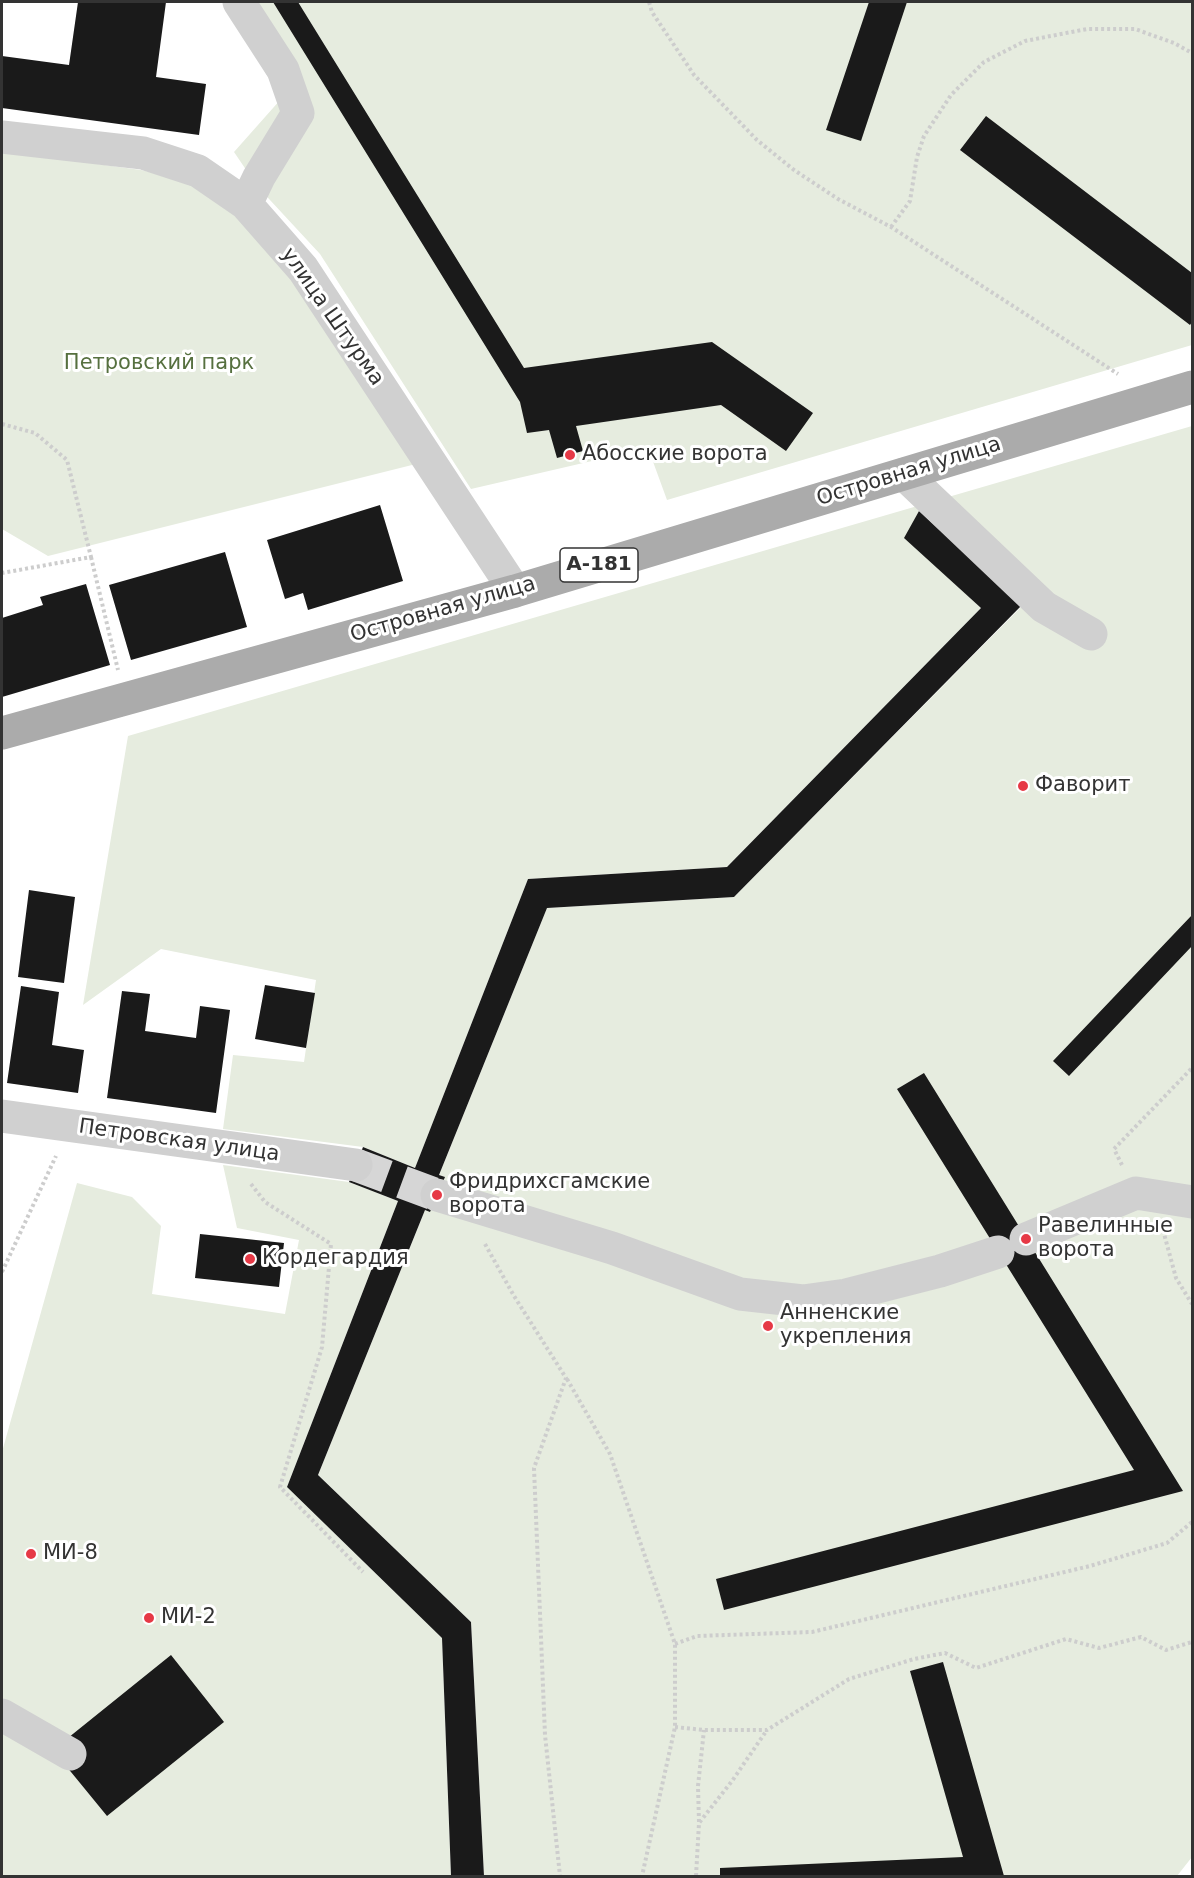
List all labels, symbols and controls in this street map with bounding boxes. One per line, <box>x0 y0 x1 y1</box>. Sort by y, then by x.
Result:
street label: улица Штурма <box>275 243 389 391</box>
park label: Петровский парк <box>64 351 254 377</box>
street label: Островная улица <box>814 432 1004 512</box>
place label: Абосские ворота <box>582 442 768 468</box>
marker: Абосские ворота <box>563 448 577 462</box>
road number: А-181 <box>560 548 638 582</box>
street label: Островная улица <box>348 572 538 648</box>
place label: Фаворит <box>1035 773 1130 799</box>
marker: Фаворит <box>1016 779 1030 793</box>
street label: Петровская улица <box>77 1114 281 1168</box>
place label: Фридрихсгамские ворота <box>449 1170 650 1220</box>
marker: Фридрихсгамские ворота <box>430 1188 444 1202</box>
place label: Равелинные ворота <box>1038 1214 1173 1264</box>
marker: Равелинные ворота <box>1019 1232 1033 1246</box>
place label: Кордегардия <box>262 1246 409 1272</box>
marker: Кордегардия <box>243 1252 257 1266</box>
place label: Анненские укрепления <box>780 1301 911 1351</box>
marker: Анненские укрепления <box>761 1319 775 1333</box>
place label: МИ-8 <box>43 1541 98 1567</box>
marker: МИ-8 <box>24 1547 38 1561</box>
place label: МИ-2 <box>161 1605 216 1631</box>
marker: МИ-2 <box>142 1611 156 1625</box>

